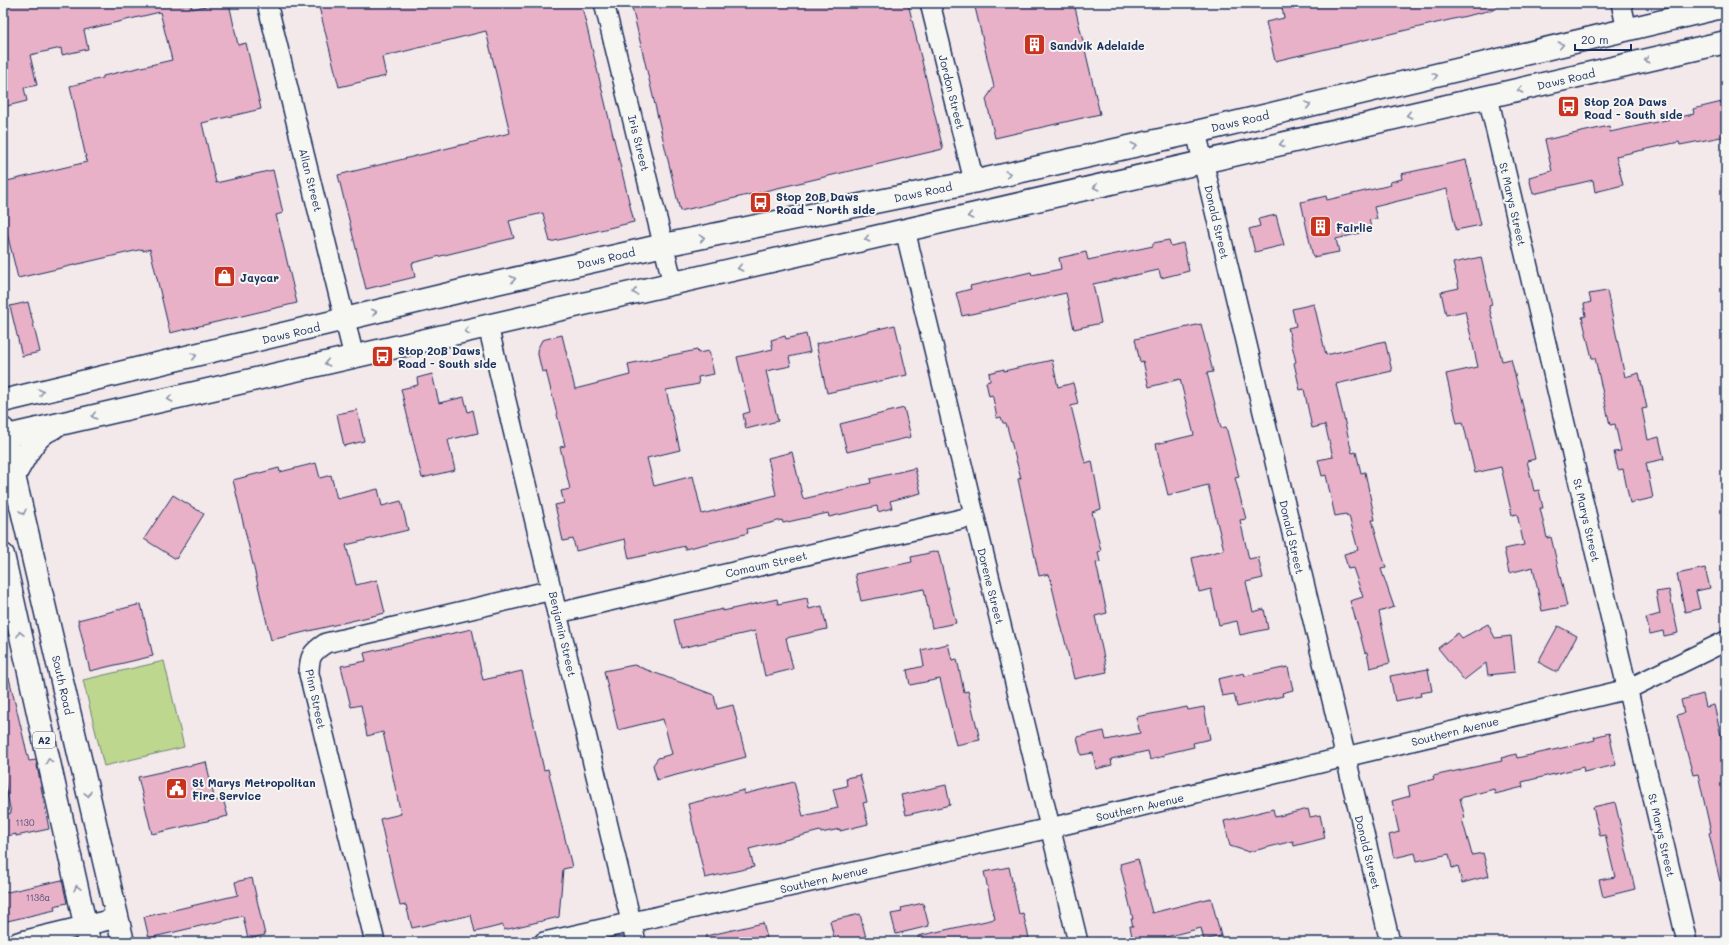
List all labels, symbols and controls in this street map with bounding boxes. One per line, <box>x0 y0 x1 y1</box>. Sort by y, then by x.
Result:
scale bar <box>1575 26 1631 52</box>
text: 20 m <box>1581 31 1609 47</box>
building icon: Sandvik Adelaide <box>1021 32 1047 58</box>
place label: Sandvik Adelaide <box>1050 38 1145 53</box>
one-way arrow <box>1558 42 1564 50</box>
street label: Jordon Street <box>936 53 969 131</box>
one-way arrow <box>1644 56 1650 64</box>
street label: Daws Road <box>1535 65 1597 93</box>
one-way arrow <box>1431 72 1438 80</box>
one-way arrow <box>1517 85 1524 93</box>
bus stop icon: Stop 20A Daws Road - South side <box>1555 94 1581 120</box>
place label: Stop 20A Daws Road - South side <box>1584 94 1683 122</box>
one-way arrow <box>1305 102 1311 110</box>
street label: Daws Road <box>1209 107 1271 135</box>
one-way arrow <box>1405 111 1412 119</box>
street label: Iris Street <box>625 113 653 173</box>
one-way arrow <box>1279 140 1285 148</box>
one-way arrow <box>1131 142 1138 150</box>
street label: Allan Street <box>296 147 326 213</box>
street label: St Marys Street <box>1496 161 1530 247</box>
one-way arrow <box>1004 170 1011 178</box>
street label: Daws Road <box>892 179 954 205</box>
one-way arrow <box>1093 182 1100 190</box>
street label: Donald Street <box>1201 184 1233 261</box>
bus stop icon: Stop 20B Daws Road - North side <box>748 189 774 215</box>
place label: Stop 20B Daws Road - North side <box>776 189 876 217</box>
one-way arrow <box>967 211 973 219</box>
building icon: Fairlie <box>1307 214 1333 240</box>
place label: Fairlie <box>1336 220 1373 235</box>
one-way arrow <box>699 234 705 242</box>
one-way arrow <box>864 235 870 243</box>
street label: Daws Road <box>575 244 637 272</box>
shop icon: Jaycar <box>211 264 237 290</box>
one-way arrow <box>737 264 743 272</box>
place label: Jaycar <box>240 270 279 285</box>
one-way arrow <box>509 276 516 284</box>
one-way arrow <box>632 288 638 296</box>
one-way arrow <box>371 309 378 317</box>
street label: Daws Road <box>260 319 322 347</box>
one-way arrow <box>464 326 470 334</box>
bus stop icon: Stop 20B Daws Road - South side <box>369 343 395 369</box>
place label: Stop 20B Daws Road - South side <box>398 343 497 371</box>
one-way arrow <box>190 352 197 360</box>
one-way arrow <box>324 358 330 366</box>
one-way arrow <box>38 389 44 397</box>
one-way arrow <box>166 394 173 403</box>
one-way arrow <box>91 412 97 420</box>
street label: St Marys Street <box>1570 477 1604 563</box>
street label: Donald Street <box>1276 499 1308 576</box>
one-way arrow <box>19 509 27 515</box>
street label: Dorene Street <box>974 546 1008 626</box>
street label: Comaum Street <box>724 547 808 581</box>
street label: Benjamin Street <box>546 590 580 678</box>
one-way arrow <box>17 631 25 637</box>
street label: South Road <box>49 654 77 716</box>
street label: Pinn Street <box>302 668 330 730</box>
street label: Southern Avenue <box>1410 713 1501 749</box>
road number: A2 <box>33 732 55 748</box>
one-way arrow <box>45 757 53 764</box>
public building icon: St Marys Metropolitan Fire Service <box>163 775 189 801</box>
place label: St Marys Metropolitan Fire Service <box>192 775 316 803</box>
street label: Southern Avenue <box>1095 790 1186 824</box>
one-way arrow <box>84 791 92 798</box>
street label: St Marys Street <box>1645 792 1679 878</box>
street label: Donald Street <box>1352 814 1384 890</box>
house number: 1130 <box>16 817 35 828</box>
street label: Southern Avenue <box>779 862 870 896</box>
one-way arrow <box>73 884 81 891</box>
house number: 1138a <box>26 892 51 903</box>

